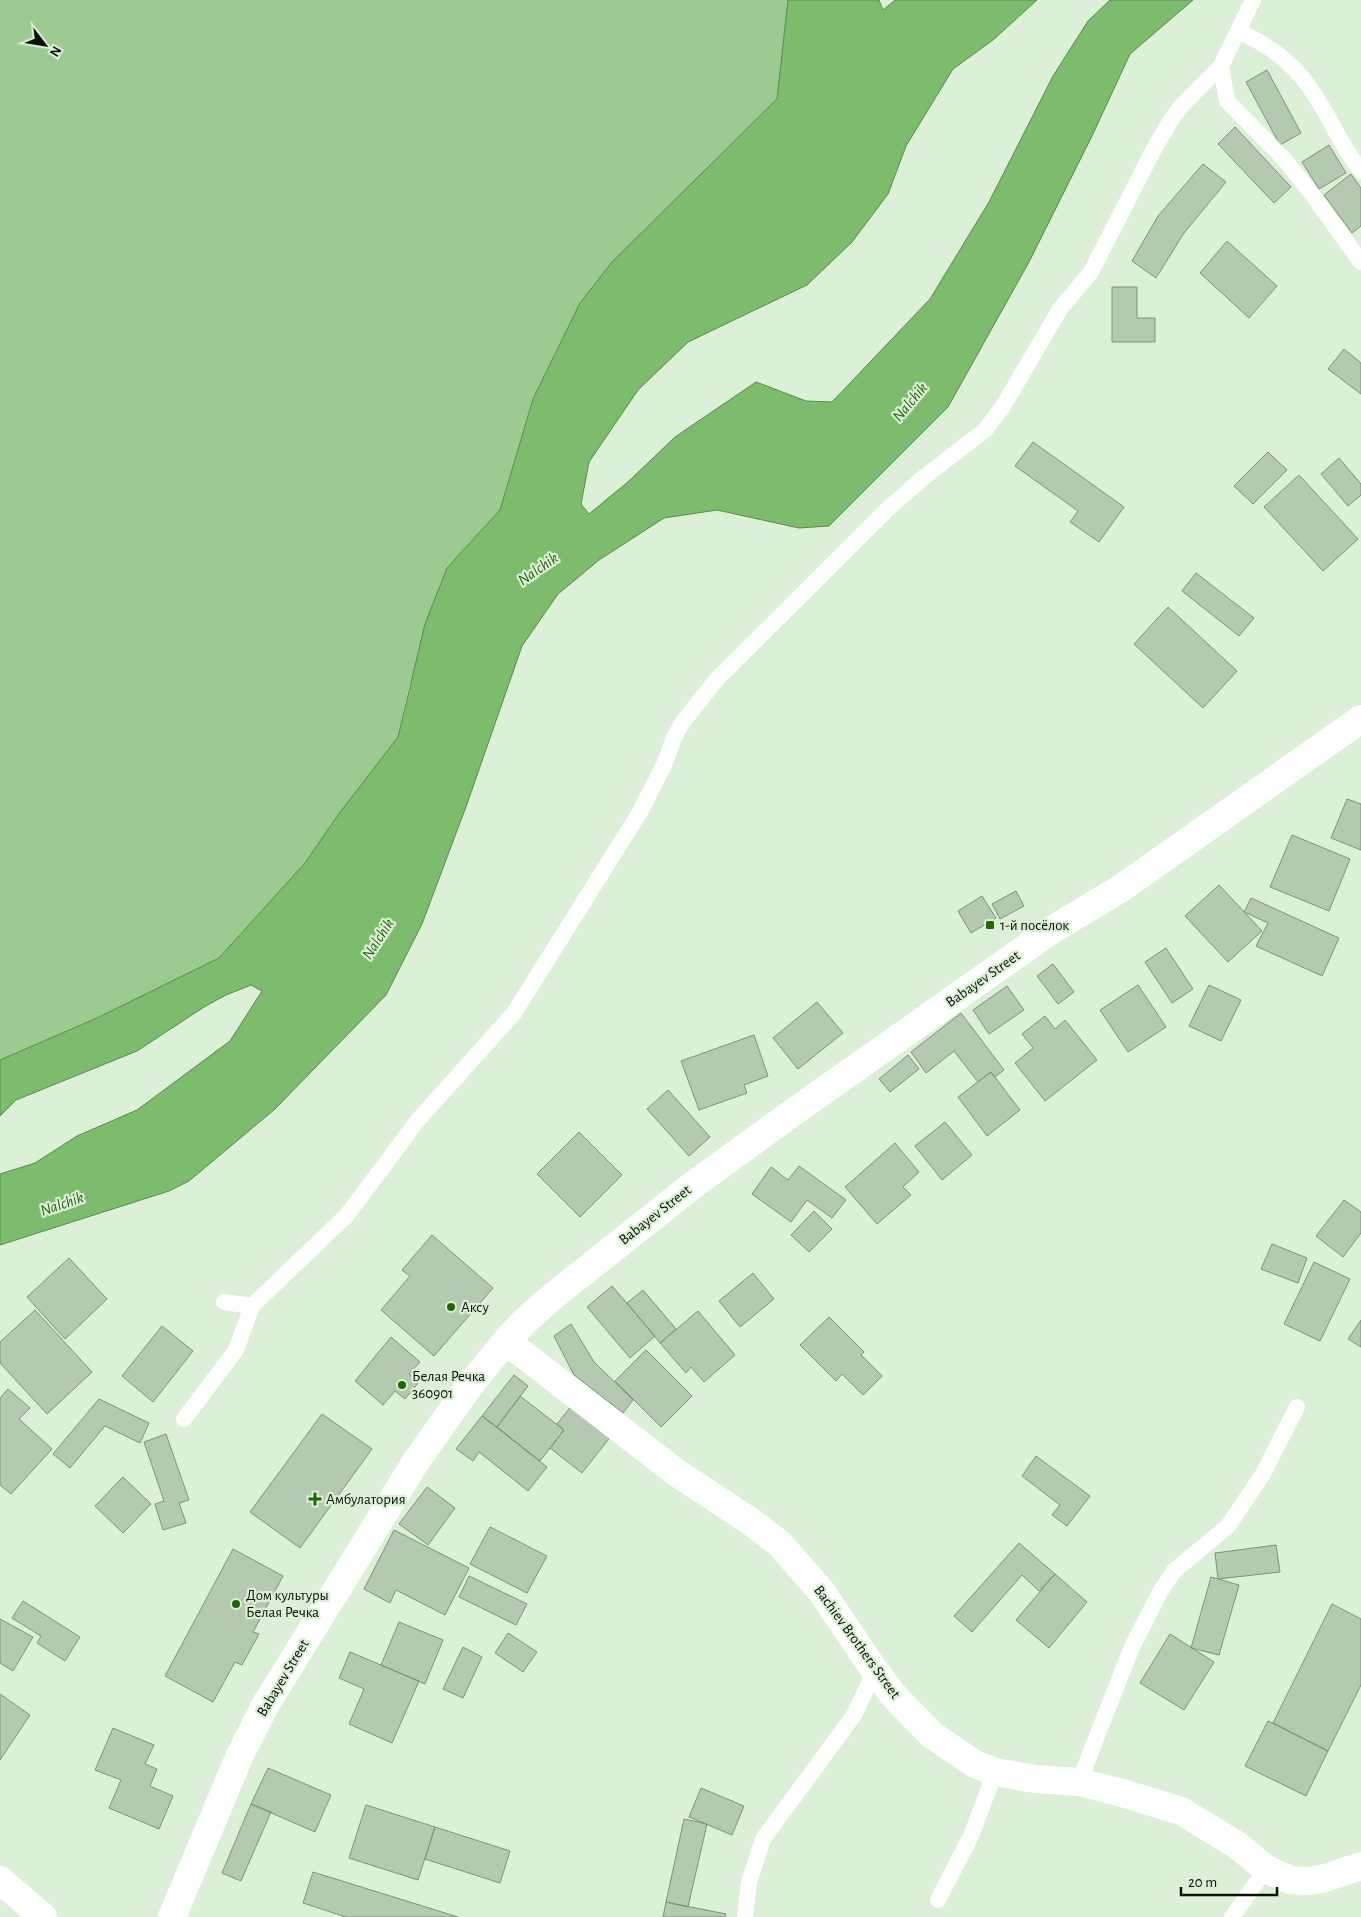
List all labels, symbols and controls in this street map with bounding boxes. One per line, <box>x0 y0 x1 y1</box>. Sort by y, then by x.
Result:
north arrow <box>20 20 70 70</box>
text: N <box>47 43 64 59</box>
water label: Nalchik <box>889 380 931 424</box>
water label: Nalchik <box>515 550 561 588</box>
water label: Nalchik <box>359 916 397 962</box>
place label: 1-й посёлок <box>1000 918 1069 933</box>
marker: 1-й посёлок <box>984 919 996 931</box>
street label: Babayev Street <box>943 948 1023 1010</box>
street label: Babayev Street <box>616 1182 694 1248</box>
water label: Nalchik <box>38 1189 86 1219</box>
place label: Аксу <box>461 1300 489 1315</box>
marker: Аксу <box>445 1301 457 1313</box>
place label: Белая Речка 360901 <box>412 1369 485 1401</box>
marker: Белая Речка 360901 <box>396 1379 408 1391</box>
marker: Амбулатория <box>308 1492 322 1506</box>
place label: Амбулатория <box>326 1492 406 1507</box>
street label: Bachiev Brothers Street <box>811 1583 903 1701</box>
place label: Дом культуры Белая Речка <box>246 1588 329 1620</box>
marker: Дом культуры Белая Речка <box>230 1598 242 1610</box>
street label: Babayev Street <box>254 1637 312 1719</box>
scale bar <box>1181 1864 1277 1896</box>
text: 20 m <box>1188 1875 1217 1890</box>

